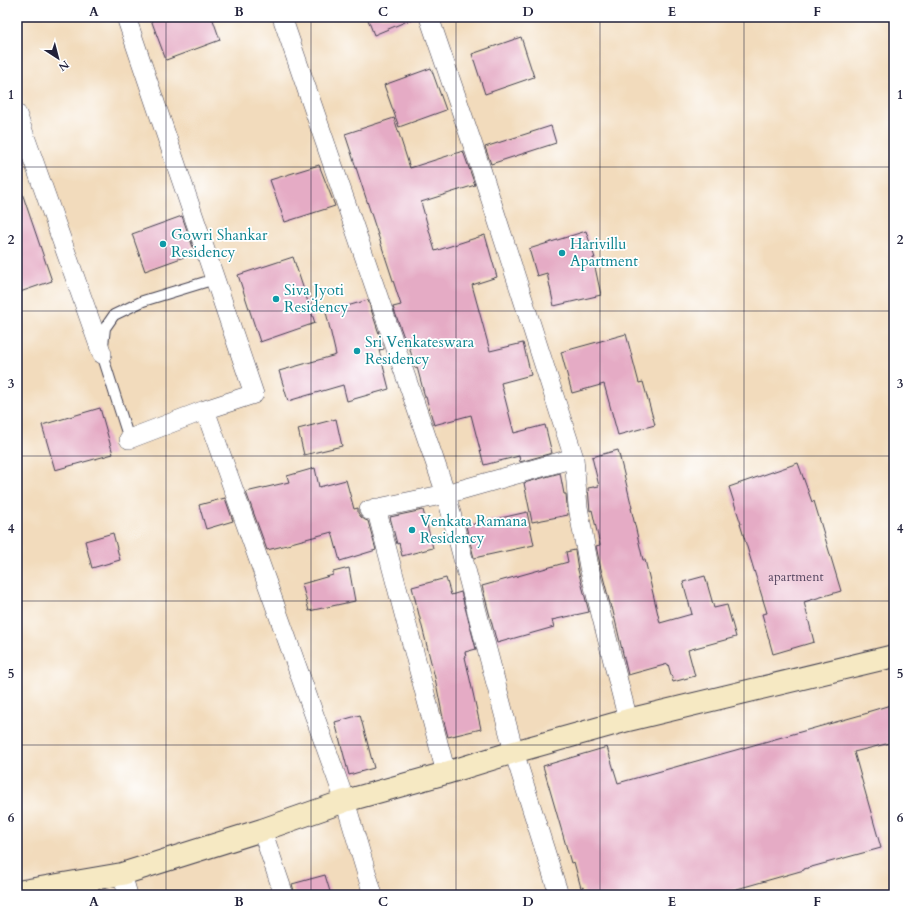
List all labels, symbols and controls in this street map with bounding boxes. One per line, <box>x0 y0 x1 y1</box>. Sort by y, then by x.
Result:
text: A <box>89 3 99 21</box>
text: B <box>234 3 244 21</box>
text: C <box>378 3 388 21</box>
text: D <box>522 3 534 21</box>
text: E <box>668 3 676 21</box>
text: F <box>813 3 821 21</box>
north arrow <box>38 38 78 78</box>
text: N <box>55 57 72 75</box>
text: 1 <box>8 86 14 104</box>
text: 1 <box>897 86 903 104</box>
place label: Gowri Shankar Residency <box>171 225 268 262</box>
text: 2 <box>8 231 15 249</box>
text: 2 <box>897 231 904 249</box>
place label: Harivillu Apartment <box>570 234 638 271</box>
marker: Gowri Shankar Residency <box>158 239 168 249</box>
marker: Harivillu Apartment <box>557 248 567 258</box>
place label: Siva Jyoti Residency <box>284 280 349 317</box>
marker: Siva Jyoti Residency <box>271 294 281 304</box>
place label: Sri Venkateswara Residency <box>365 332 475 369</box>
marker: Sri Venkateswara Residency <box>352 346 362 356</box>
text: 3 <box>8 375 15 393</box>
text: 3 <box>897 375 904 393</box>
place label: Venkata Ramana Residency <box>420 511 528 548</box>
text: 4 <box>8 520 15 538</box>
text: 4 <box>897 520 904 538</box>
marker: Venkata Ramana Residency <box>407 525 417 535</box>
house number: apartment <box>768 568 824 586</box>
text: 5 <box>8 665 14 683</box>
text: 5 <box>897 665 903 683</box>
text: 6 <box>8 809 15 827</box>
text: 6 <box>897 809 904 827</box>
text: A <box>89 893 99 911</box>
text: B <box>234 893 244 911</box>
text: C <box>378 893 388 911</box>
text: D <box>522 893 534 911</box>
text: E <box>668 893 676 911</box>
text: F <box>813 893 821 911</box>

